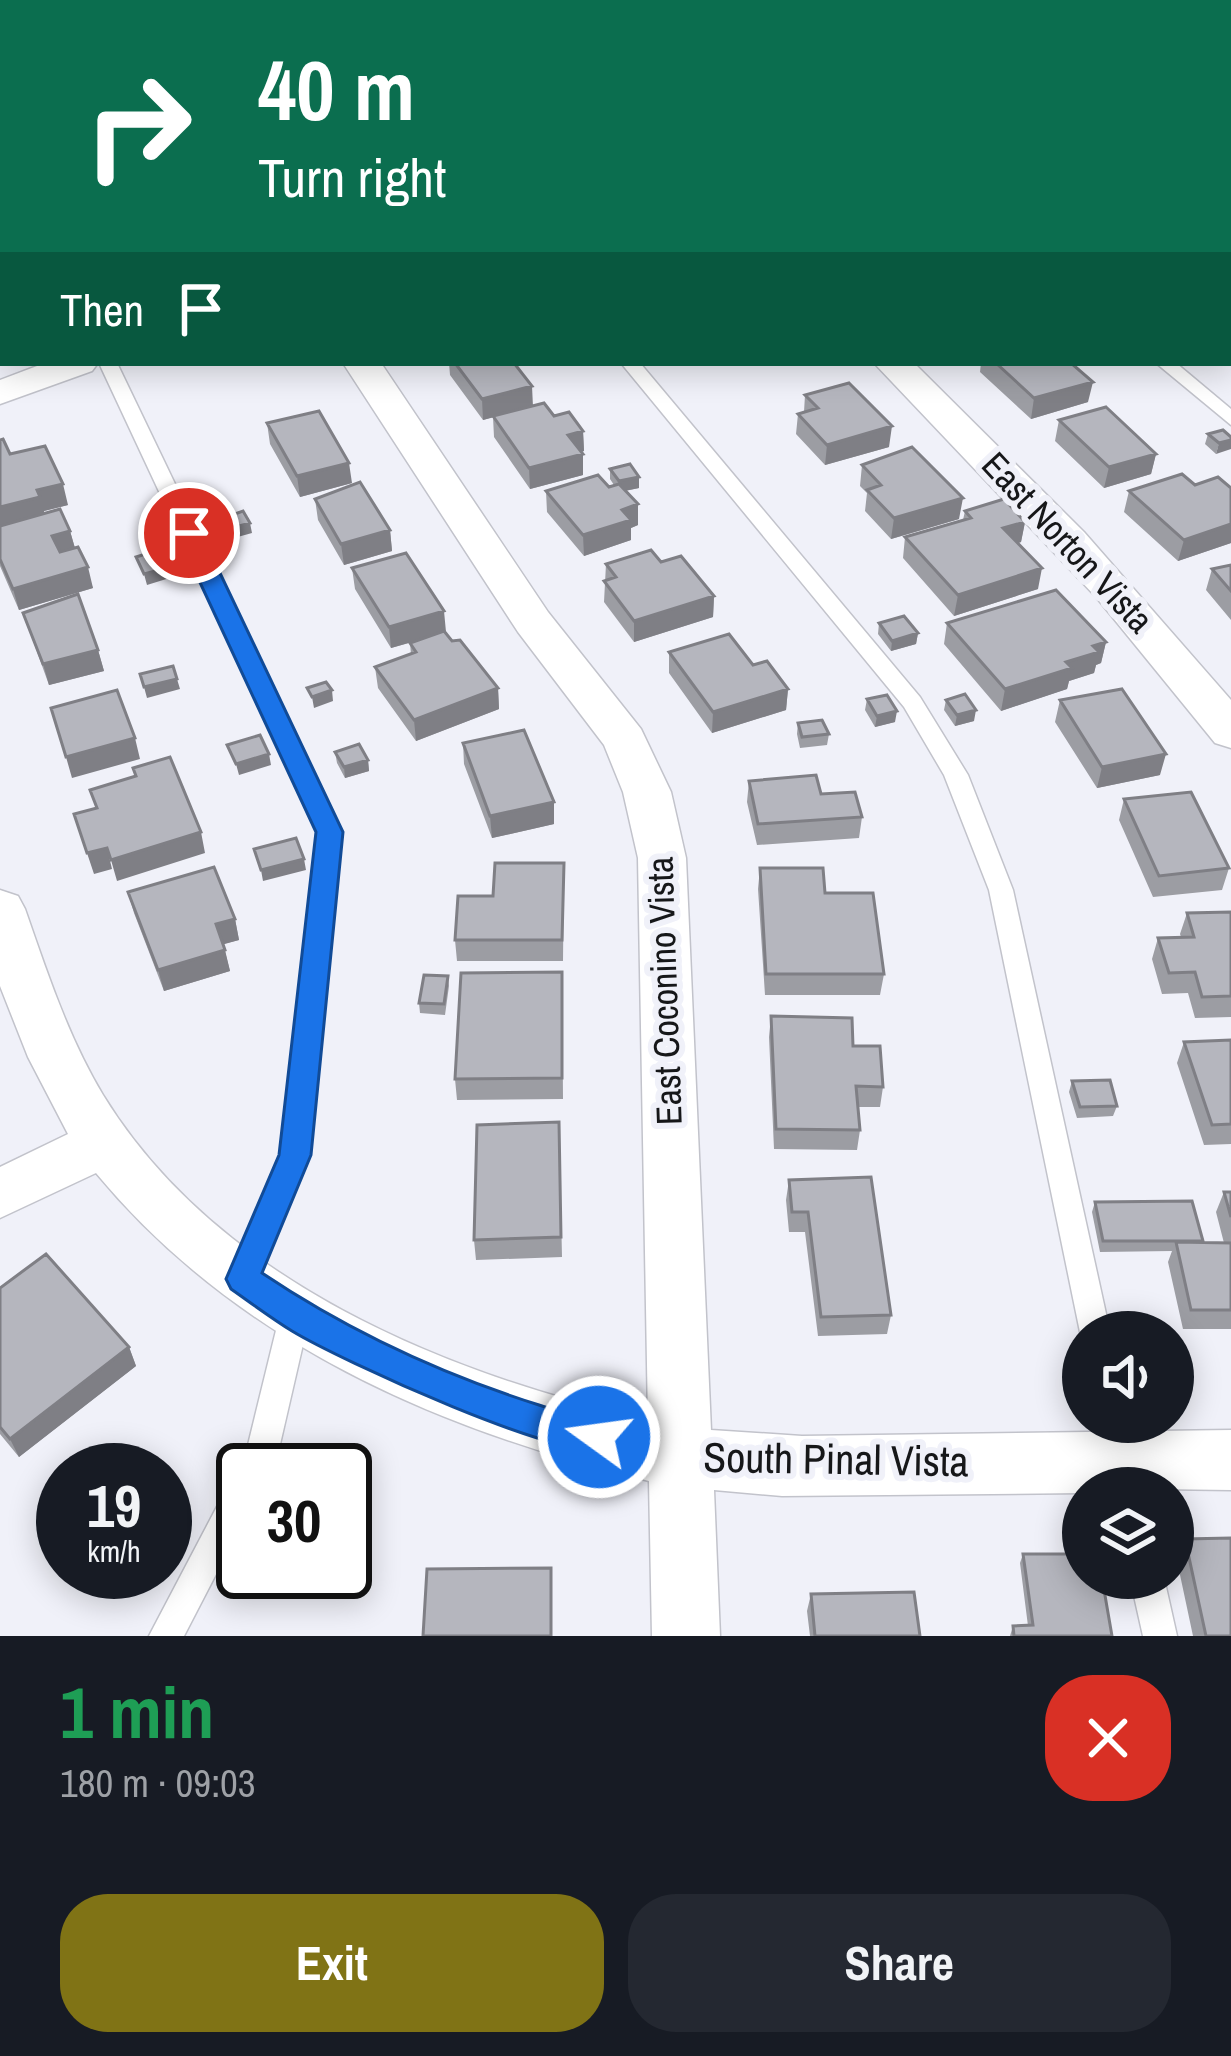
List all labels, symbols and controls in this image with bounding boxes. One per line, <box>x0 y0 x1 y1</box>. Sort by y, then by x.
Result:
text: 40 m <box>258 33 415 146</box>
icon: right <box>60 48 216 204</box>
text: Turn right <box>258 141 446 214</box>
icon: arrive <box>168 276 234 342</box>
text: Then <box>60 279 144 340</box>
street label: East Norton Vista <box>972 441 1164 643</box>
pin <box>138 482 240 584</box>
icon: arrive <box>156 500 222 566</box>
street label: East Coconino Vista <box>635 856 693 1126</box>
map controls <box>1062 1311 1194 1599</box>
button: sound <box>1062 1311 1194 1443</box>
position arrow <box>536 1374 662 1500</box>
street label: South Pinal Vista <box>703 1429 969 1489</box>
speed limit sign: 30 <box>216 1443 372 1599</box>
text: 19 <box>87 1465 141 1546</box>
button: layers <box>1062 1467 1194 1599</box>
text: km/h <box>87 1531 141 1571</box>
text: 1 min <box>60 1663 214 1760</box>
button: close <box>1045 1675 1171 1801</box>
text: 180 m · 09:03 <box>60 1757 256 1809</box>
button: Exit <box>60 1894 604 2032</box>
button: Share <box>628 1894 1171 2032</box>

